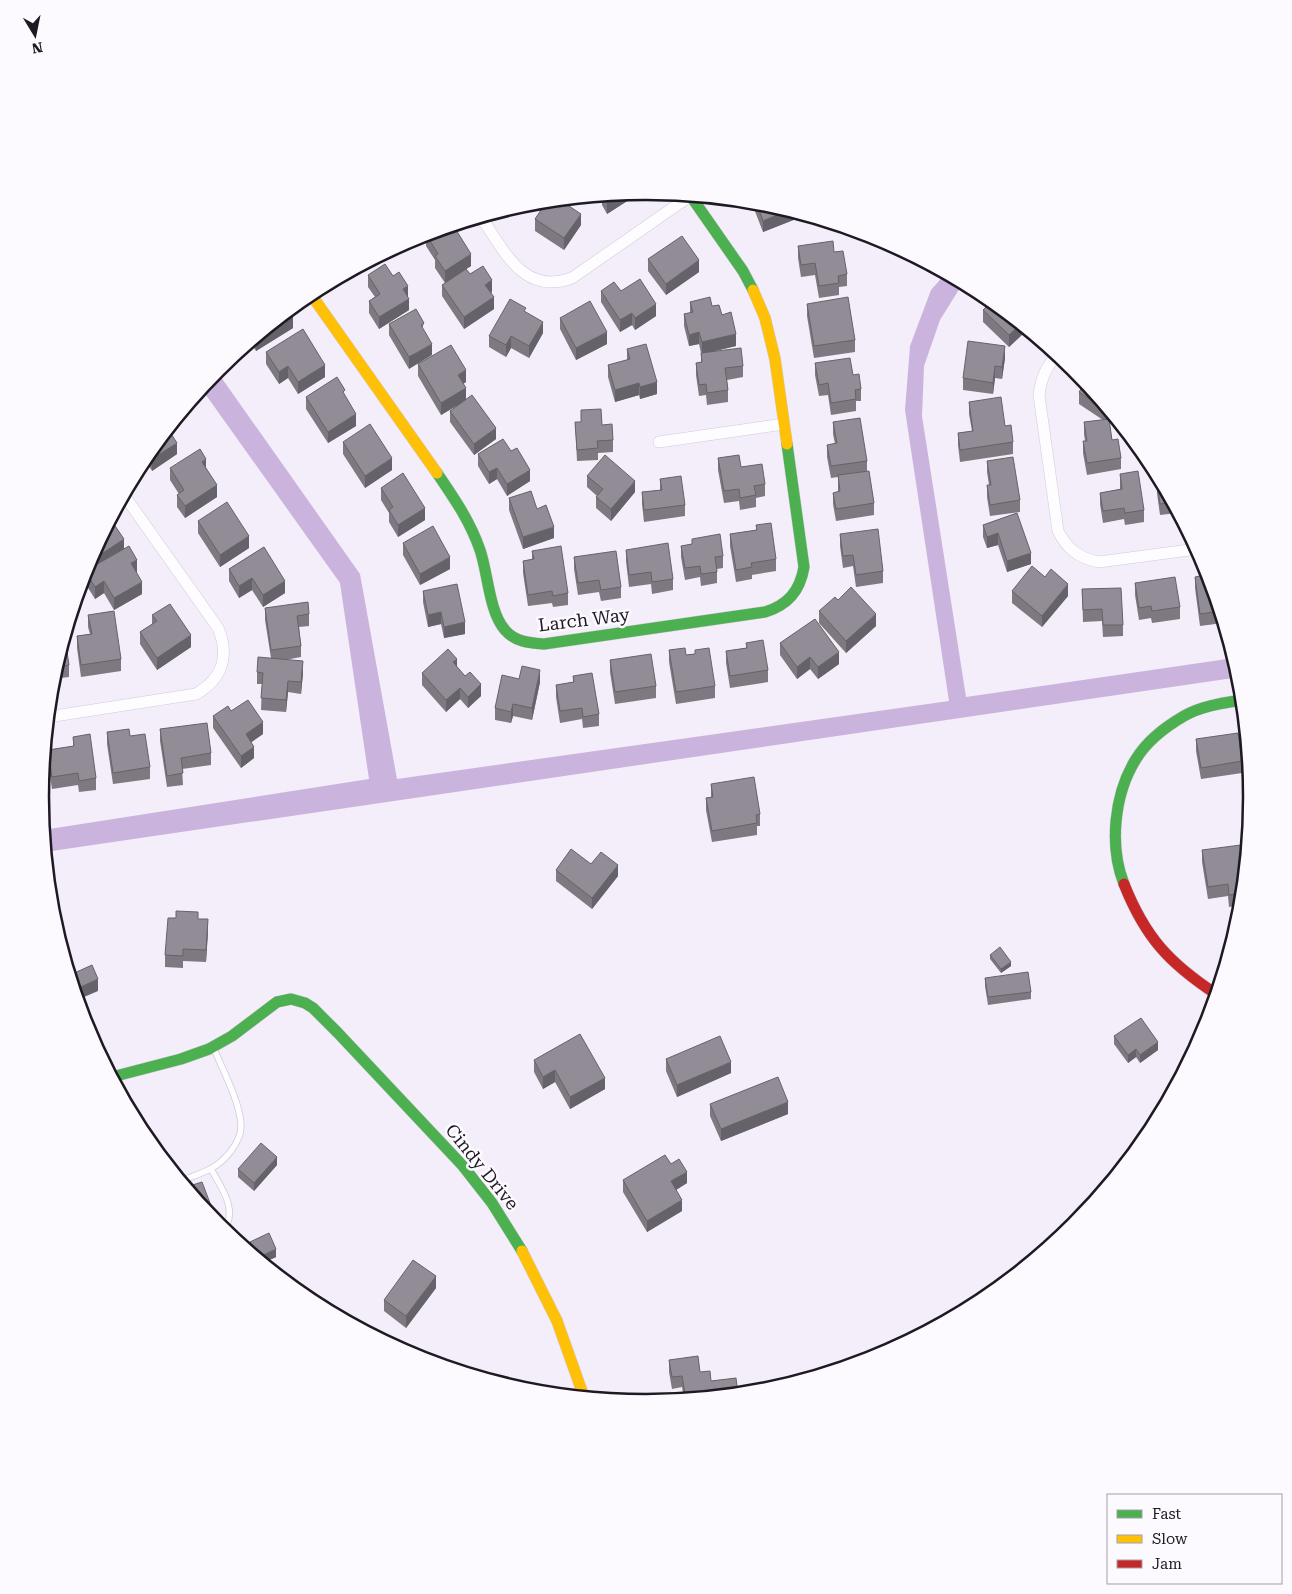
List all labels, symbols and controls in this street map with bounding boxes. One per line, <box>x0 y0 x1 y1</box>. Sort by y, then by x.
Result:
north arrow <box>10 10 60 60</box>
text: N <box>30 39 44 57</box>
street label: Larch Way <box>537 603 631 636</box>
street label: Cindy Drive <box>441 1120 523 1214</box>
legend <box>1107 1494 1282 1584</box>
text: Fast <box>1152 1505 1182 1523</box>
text: Slow <box>1152 1530 1188 1548</box>
text: Jam <box>1152 1555 1182 1573</box>

